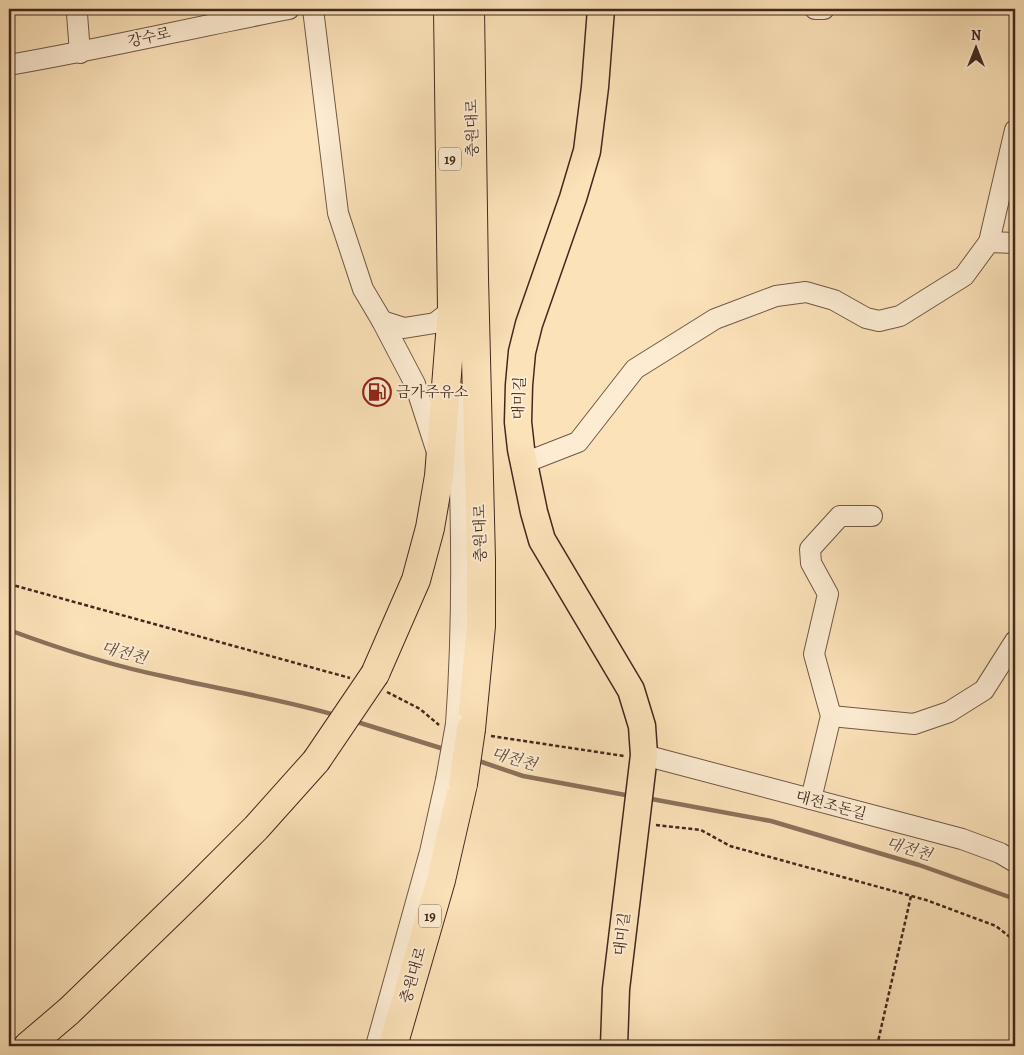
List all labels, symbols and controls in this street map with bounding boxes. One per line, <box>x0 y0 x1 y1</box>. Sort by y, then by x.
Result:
street label: 강수로 <box>126 22 173 52</box>
north arrow <box>952 22 1002 72</box>
text: N <box>971 26 981 45</box>
street label: 충원대로 <box>461 98 483 157</box>
road number: 19 <box>439 148 461 170</box>
street label: 대미길 <box>508 376 530 420</box>
fuel station icon: 금가주유소 <box>362 377 392 407</box>
place label: 금가주유소 <box>396 382 469 402</box>
street label: 충원대로 <box>469 503 491 562</box>
water label: 대전천 <box>99 636 151 670</box>
water label: 대전천 <box>489 742 541 776</box>
street label: 대전조돈길 <box>793 786 869 824</box>
water label: 대전천 <box>884 832 936 867</box>
road number: 19 <box>419 904 441 928</box>
street label: 대미길 <box>609 911 635 957</box>
street label: 충원대로 <box>395 944 431 1006</box>

